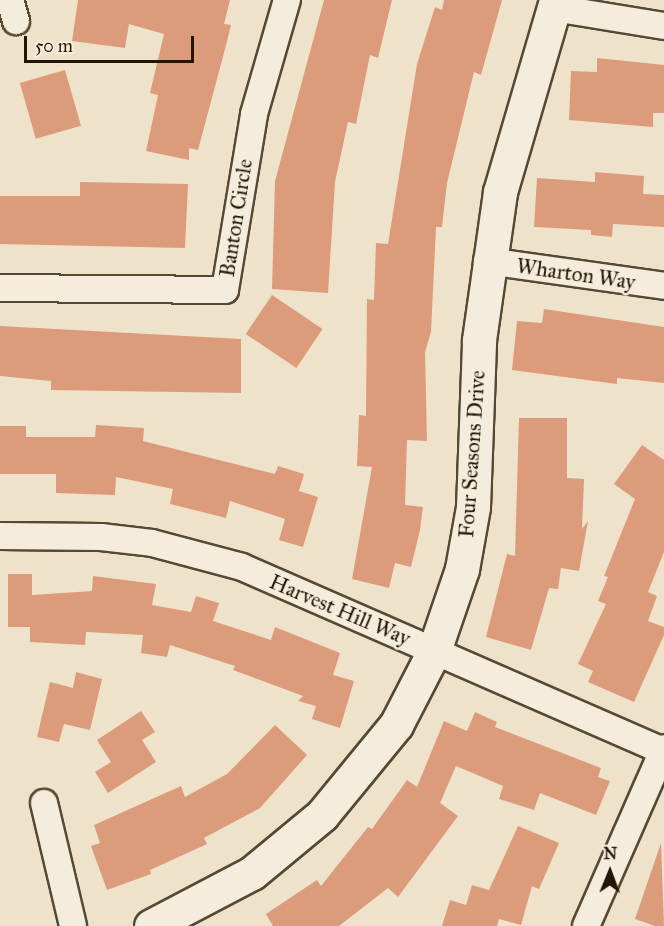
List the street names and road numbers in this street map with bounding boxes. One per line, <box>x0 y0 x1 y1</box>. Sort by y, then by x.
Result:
street label: Banton Circle <box>214 157 258 279</box>
street label: Wharton Way <box>515 253 637 295</box>
street label: Four Seasons Drive <box>454 369 490 539</box>
street label: Harvest Hill Way <box>266 569 414 651</box>

